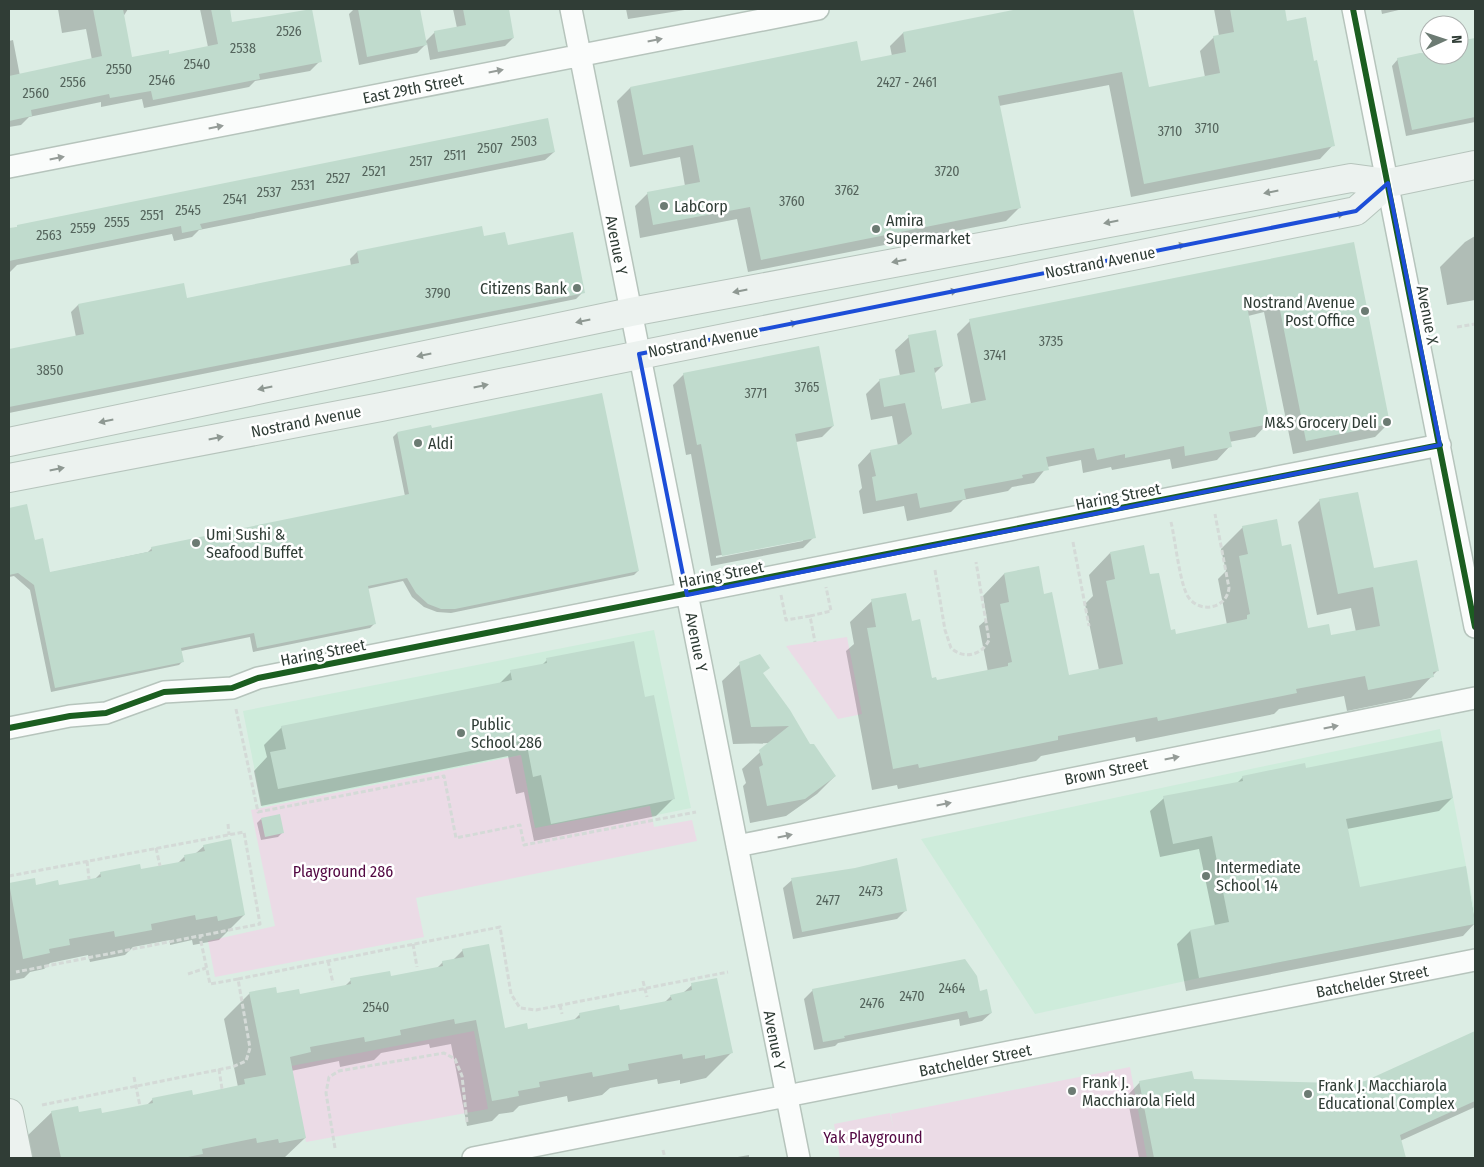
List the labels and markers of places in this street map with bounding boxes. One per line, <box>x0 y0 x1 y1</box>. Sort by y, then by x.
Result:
place label: LabCorp <box>674 197 728 216</box>
marker: LabCorp <box>658 200 670 212</box>
place label: Amira Supermarket <box>886 211 971 248</box>
marker: Amira Supermarket <box>870 223 882 235</box>
place label: Citizens Bank <box>480 279 568 298</box>
marker: Citizens Bank <box>571 282 583 294</box>
place label: Nostrand Avenue Post Office <box>1243 293 1355 330</box>
marker: Nostrand Avenue Post Office <box>1359 305 1371 317</box>
place label: M&S Grocery Deli <box>1264 413 1377 432</box>
marker: M&S Grocery Deli <box>1381 416 1393 428</box>
place label: Aldi <box>428 434 453 453</box>
marker: Aldi <box>412 437 424 449</box>
place label: Umi Sushi & Seafood Buffet <box>206 525 304 562</box>
marker: Umi Sushi & Seafood Buffet <box>190 537 202 549</box>
place label: Public School 286 <box>471 715 542 752</box>
marker: Public School 286 <box>455 727 467 739</box>
place label: Intermediate School 14 <box>1216 858 1301 895</box>
marker: Intermediate School 14 <box>1200 870 1212 882</box>
place label: Frank J. Macchiarola Field <box>1082 1073 1195 1110</box>
place label: Frank J. Macchiarola Educational Complex <box>1318 1076 1454 1113</box>
marker: Frank J. Macchiarola Field <box>1066 1085 1078 1097</box>
marker: Frank J. Macchiarola Educational Complex <box>1302 1088 1314 1100</box>

